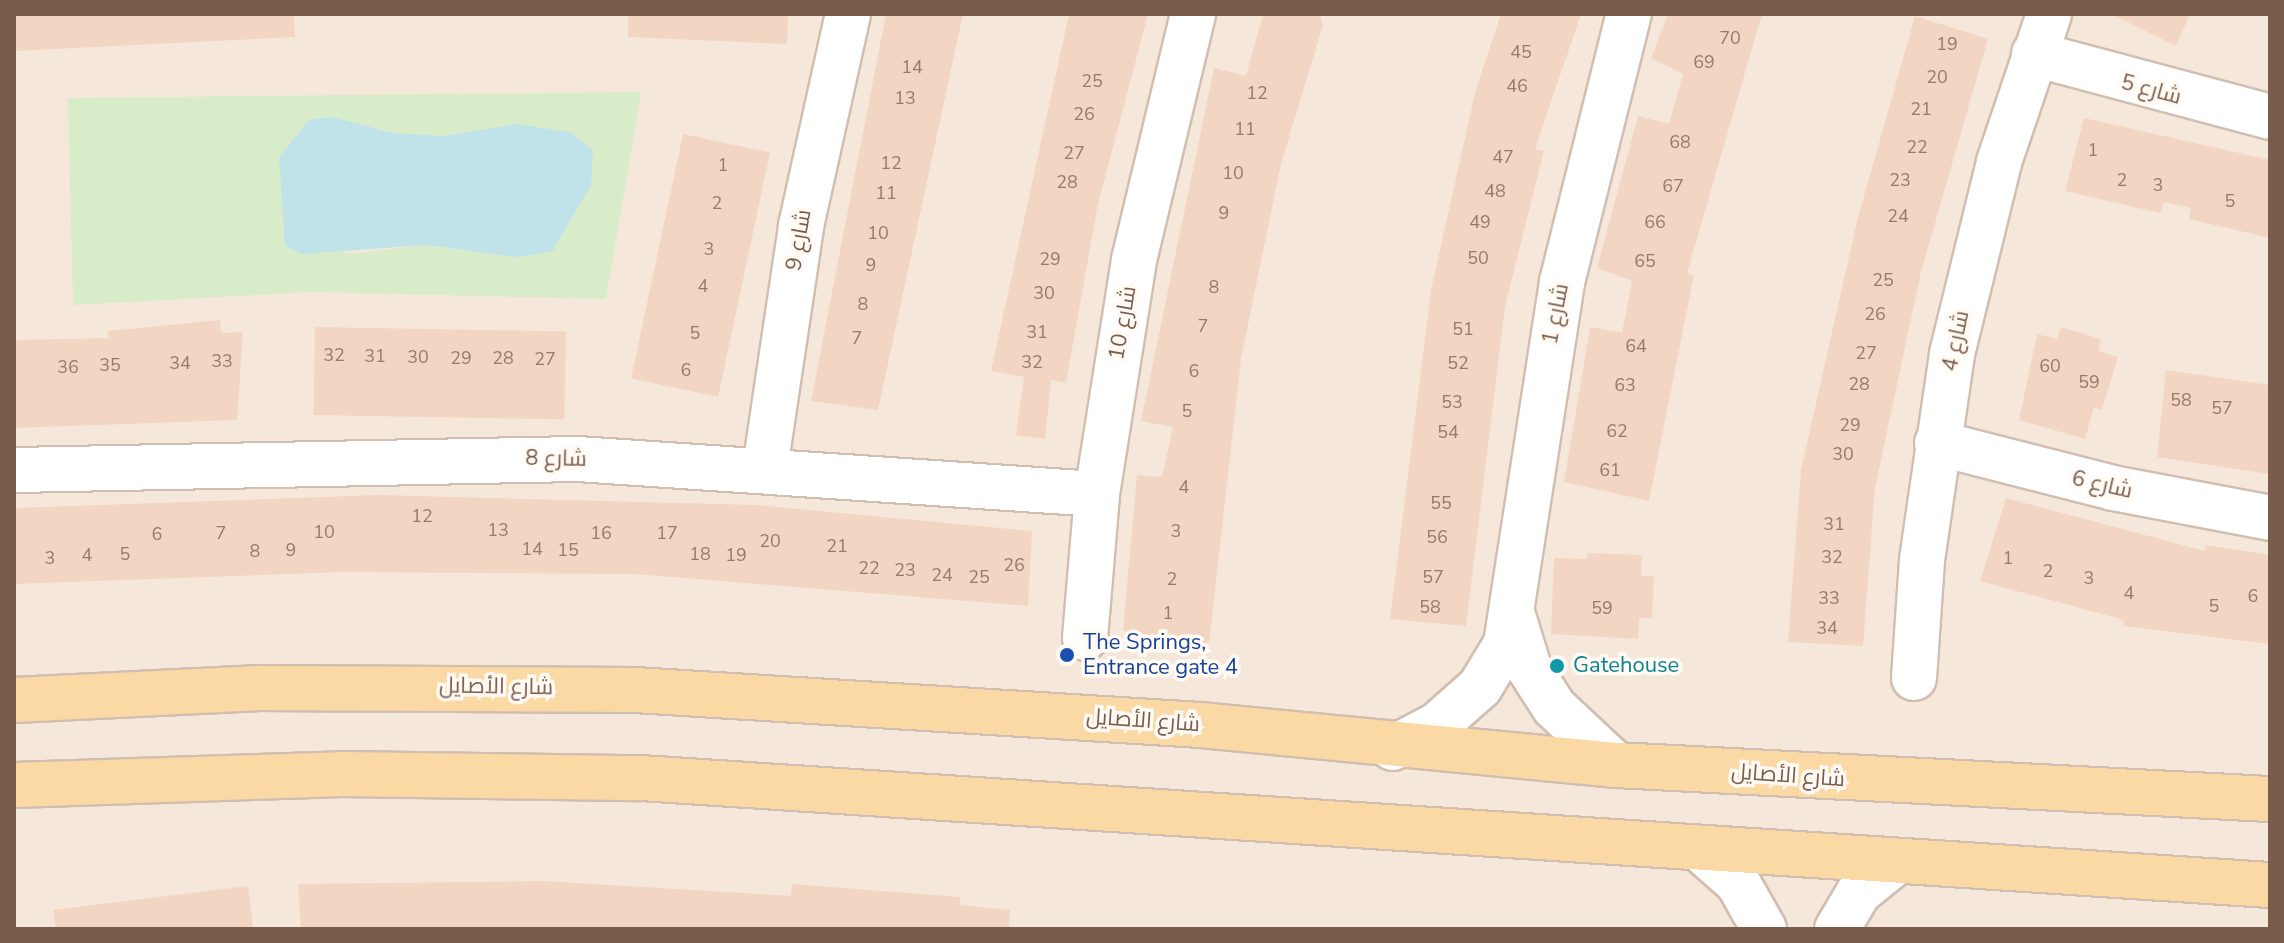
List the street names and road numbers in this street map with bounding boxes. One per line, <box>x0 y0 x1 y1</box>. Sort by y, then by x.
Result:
street label: شارع 5 <box>2118 69 2184 111</box>
street label: شارع 9 <box>781 207 817 273</box>
street label: شارع 1 <box>1537 281 1575 347</box>
street label: شارع 10 <box>1104 284 1142 362</box>
street label: شارع 4 <box>1937 308 1975 374</box>
street label: شارع 8 <box>525 445 587 473</box>
street label: شارع 6 <box>2069 465 2135 505</box>
street label: شارع الأصايل <box>439 673 553 701</box>
street label: شارع الأصايل <box>1085 704 1201 738</box>
street label: شارع الأصايل <box>1730 759 1846 793</box>

